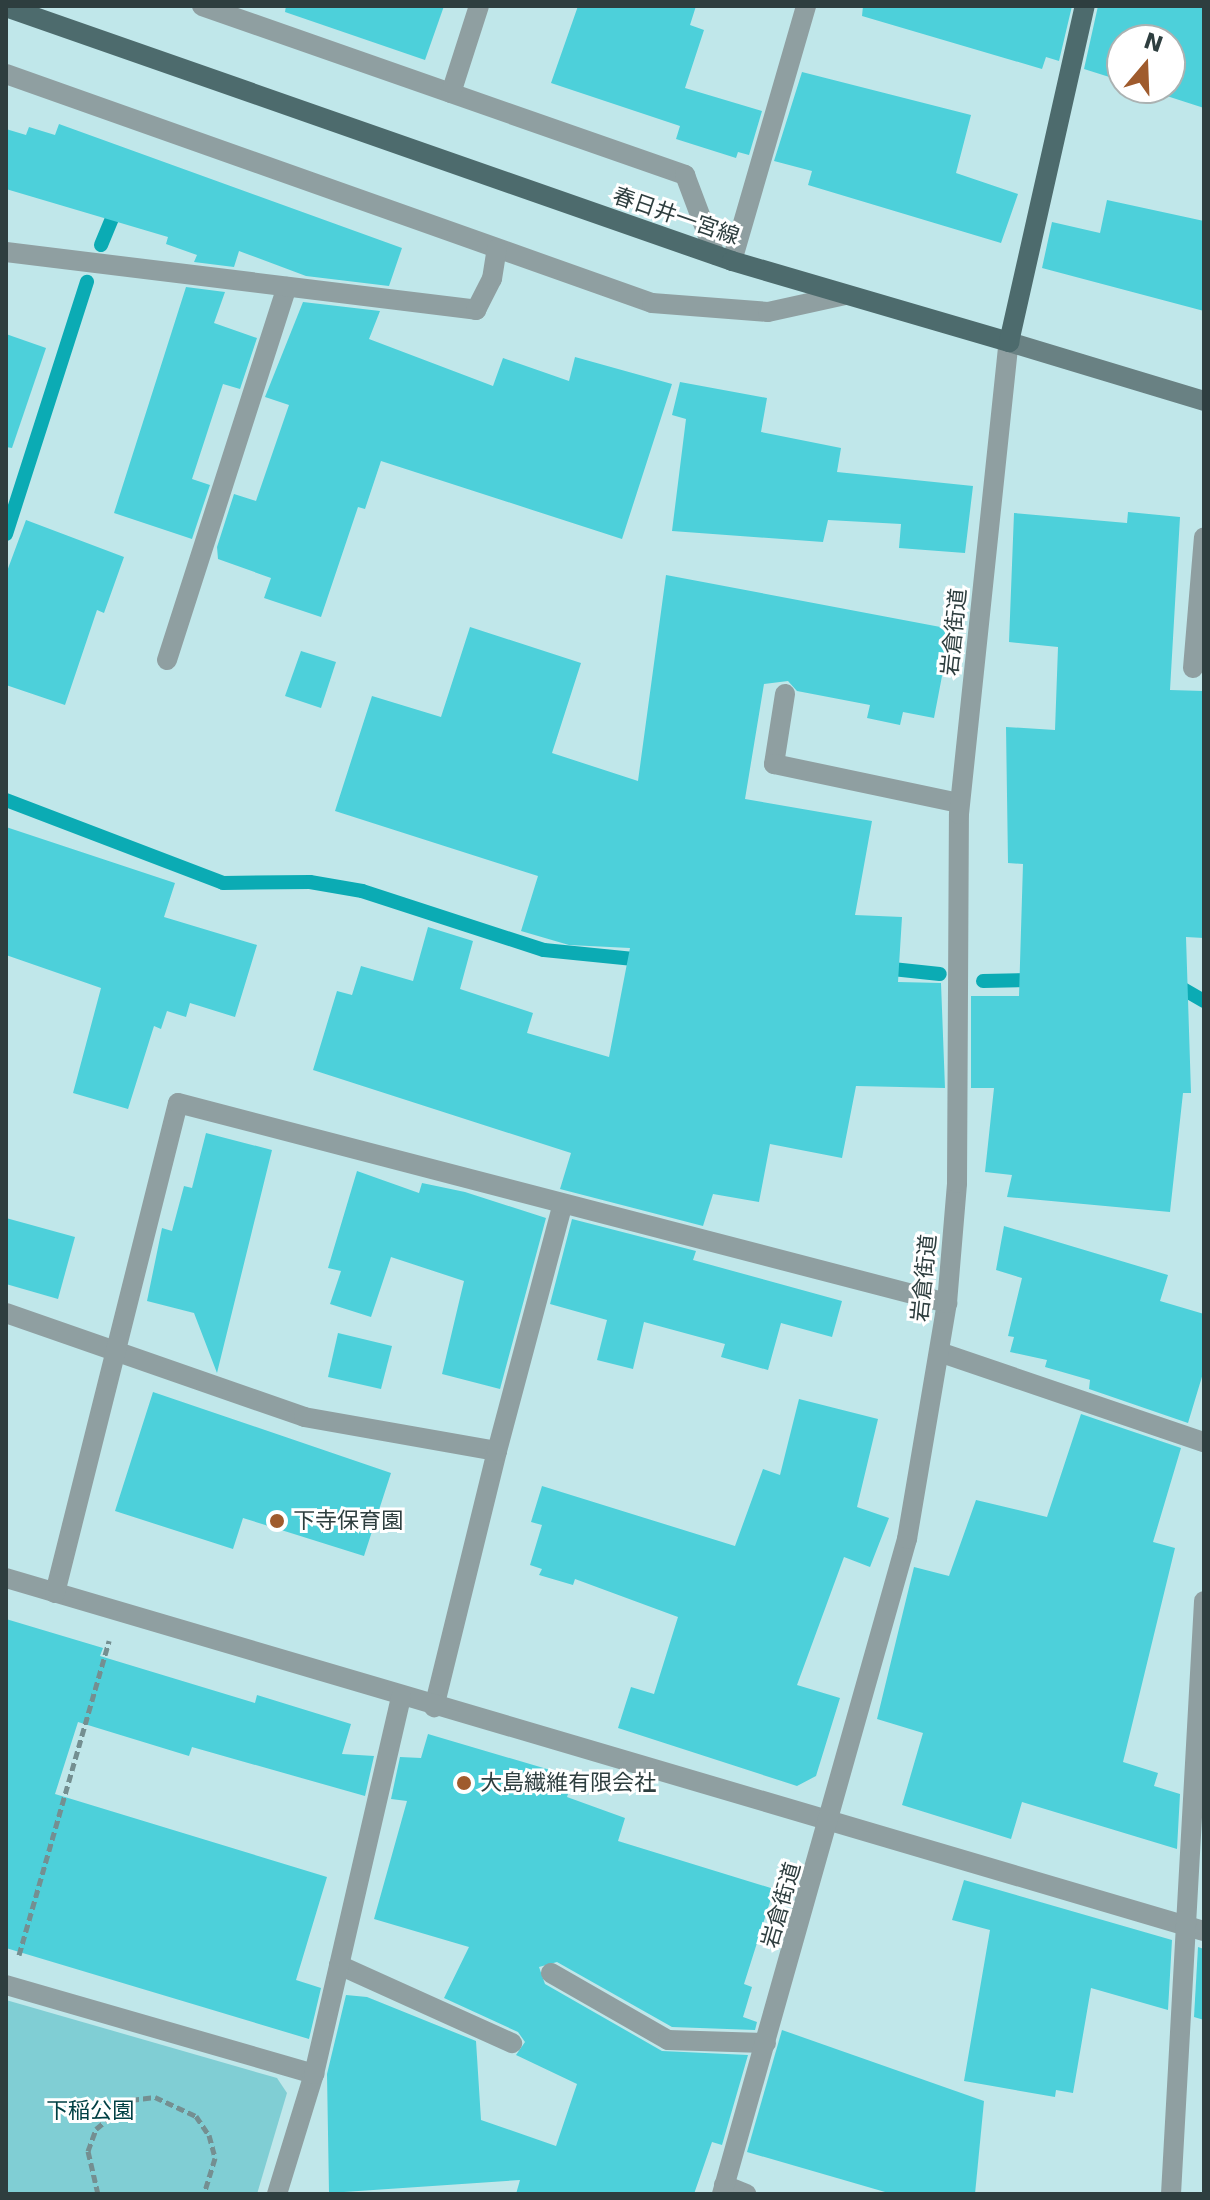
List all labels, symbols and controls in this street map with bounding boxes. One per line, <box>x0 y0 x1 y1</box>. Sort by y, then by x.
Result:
north arrow <box>1106 24 1186 104</box>
text: N <box>1141 28 1166 58</box>
street label: 春日井一宮線 <box>609 182 743 250</box>
street label: 岩倉街道 <box>936 587 972 677</box>
street label: 岩倉街道 <box>906 1233 942 1323</box>
place label: 下寺保育園 <box>293 1508 403 1534</box>
marker: 下寺保育園 <box>268 1512 286 1530</box>
place label: 大島繊維有限会社 <box>480 1770 656 1796</box>
marker: 大島繊維有限会社 <box>455 1774 473 1792</box>
street label: 岩倉街道 <box>756 1859 806 1951</box>
park label: 下稲公園 <box>46 2098 134 2124</box>

